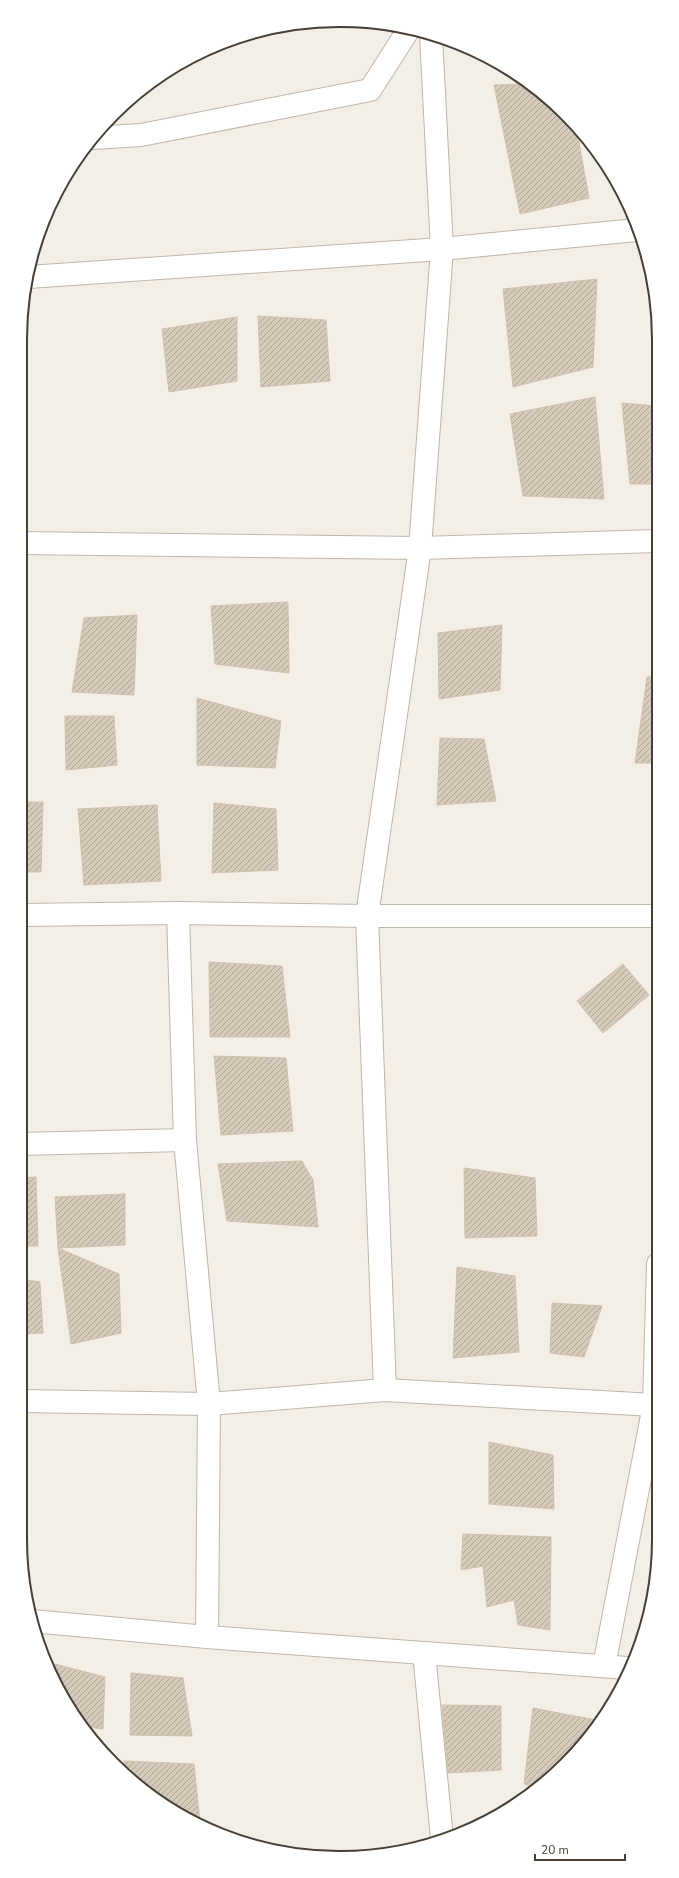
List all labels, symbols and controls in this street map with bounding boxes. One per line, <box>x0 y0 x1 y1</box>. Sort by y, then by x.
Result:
scale bar <box>535 1836 625 1862</box>
text: 20 m <box>541 1842 569 1858</box>

